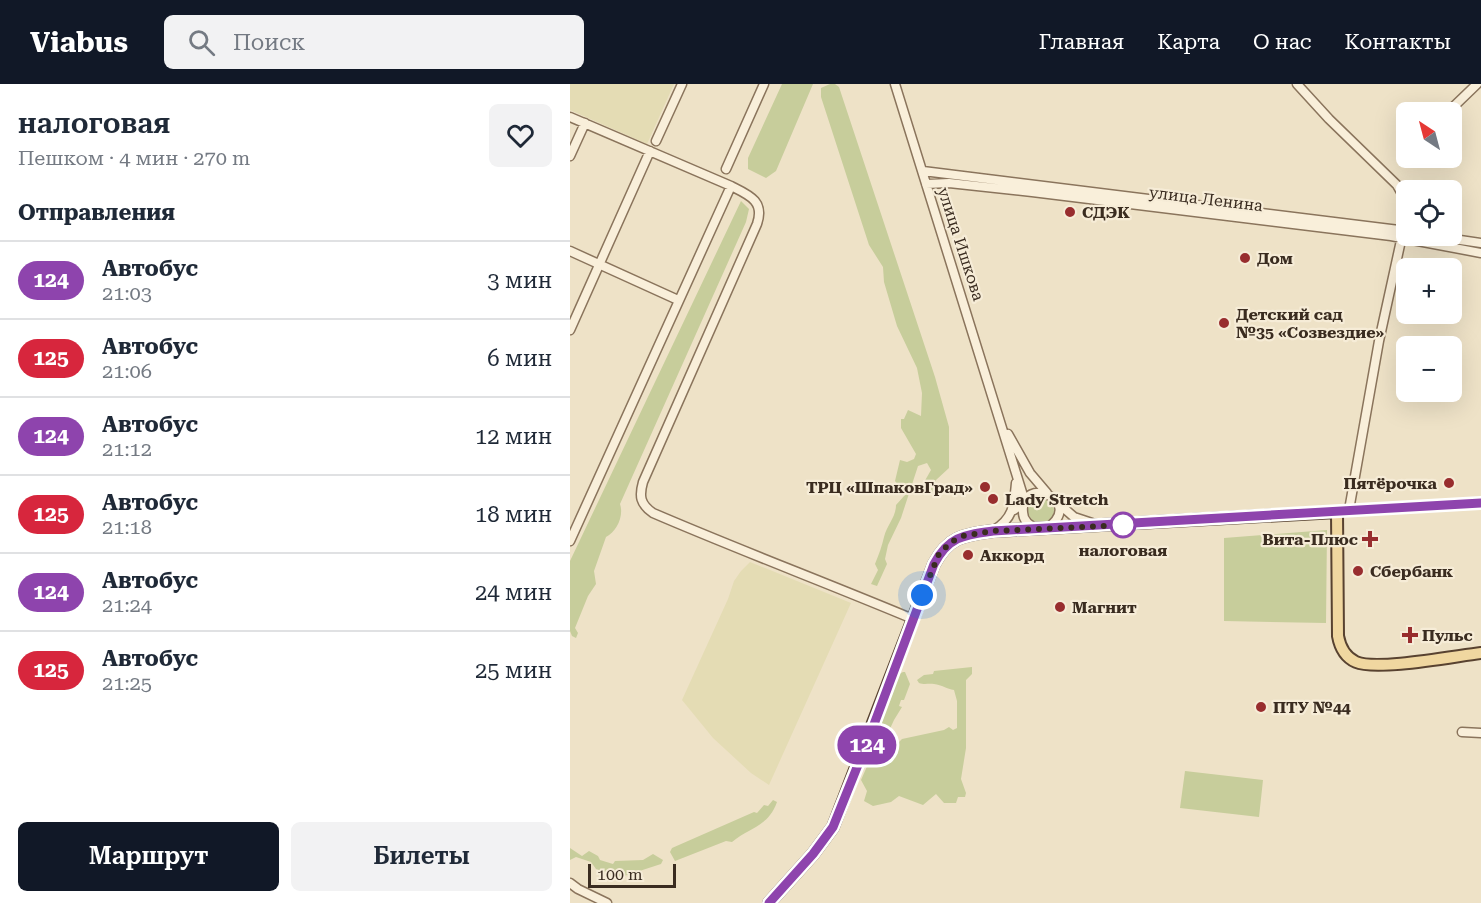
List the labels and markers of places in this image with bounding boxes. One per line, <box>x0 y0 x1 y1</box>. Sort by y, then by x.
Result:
place label: СДЭК <box>1082 203 1130 222</box>
marker: СДЭК <box>1063 205 1077 219</box>
place label: Дом <box>1257 249 1293 268</box>
marker: Дом <box>1238 251 1252 265</box>
place label: Детский сад №35 «Созвездие» <box>1236 305 1385 342</box>
marker: Детский сад №35 «Созвездие» <box>1217 316 1231 330</box>
place label: Пятёрочка <box>1343 474 1438 493</box>
marker: Пятёрочка <box>1442 476 1456 490</box>
place label: ТРЦ «ШпаковГрад» <box>806 478 973 497</box>
marker: ТРЦ «ШпаковГрад» <box>978 480 992 494</box>
place label: Lady Stretch <box>1005 490 1109 509</box>
marker: Lady Stretch <box>986 492 1000 506</box>
marker: налоговая <box>1110 512 1136 538</box>
place label: Вита-Плюс <box>1262 530 1358 549</box>
marker: Вита-Плюс <box>1363 532 1377 546</box>
place label: налоговая <box>1079 541 1167 560</box>
place label: Аккорд <box>980 546 1044 565</box>
marker: Аккорд <box>961 548 975 562</box>
place label: Сбербанк <box>1370 562 1453 581</box>
marker: Сбербанк <box>1351 564 1365 578</box>
place label: Магнит <box>1072 598 1137 617</box>
marker: Магнит <box>1053 600 1067 614</box>
place label: Пульс <box>1422 626 1473 645</box>
marker: Пульс <box>1403 628 1417 642</box>
place label: ПТУ №44 <box>1273 698 1351 717</box>
marker: ПТУ №44 <box>1254 700 1268 714</box>

